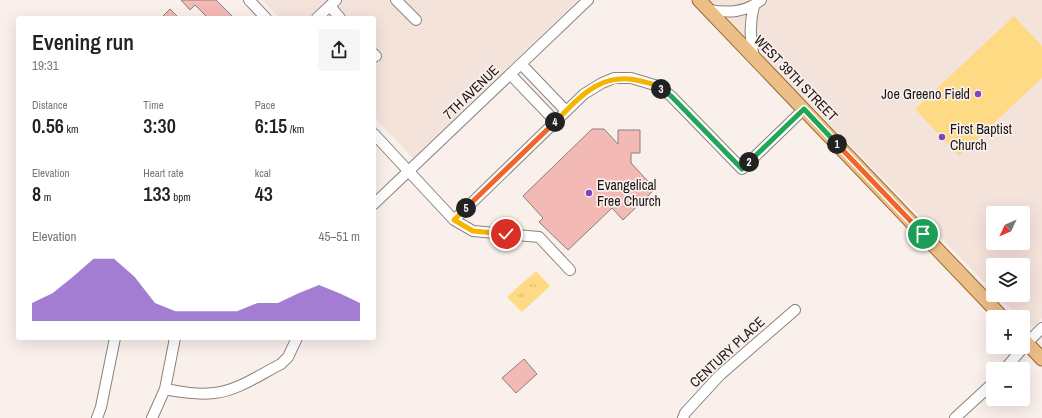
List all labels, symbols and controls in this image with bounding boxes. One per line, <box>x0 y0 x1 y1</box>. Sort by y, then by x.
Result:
text: Evening run <box>32 27 134 57</box>
button: share <box>318 29 360 71</box>
street label: WEST 39TH STREET <box>750 31 842 125</box>
text: 19:31 <box>32 57 59 74</box>
street label: 7TH AVENUE <box>439 61 503 123</box>
pin: 3 <box>651 79 671 99</box>
text: 3 <box>658 82 664 96</box>
place label: Joe Greeno Field <box>881 85 970 103</box>
marker: Joe Greeno Field <box>973 89 983 99</box>
text: Distance <box>32 98 68 112</box>
text: Time <box>143 98 164 112</box>
text: Pace <box>255 98 275 112</box>
text: 0.56 <box>32 112 64 139</box>
text: 3:30 <box>143 112 176 139</box>
text: 6:15 <box>255 112 287 139</box>
pin: 4 <box>545 112 565 132</box>
text: 4 <box>552 115 558 129</box>
place label: First Baptist Church <box>950 120 1012 154</box>
text: km <box>64 122 78 136</box>
text: /km <box>287 122 304 136</box>
marker: First Baptist Church <box>937 132 947 142</box>
pin: 1 <box>827 134 847 154</box>
text: 1 <box>834 137 840 151</box>
pin: 2 <box>739 152 759 172</box>
text: 2 <box>746 155 752 169</box>
text: Elevation <box>32 166 70 180</box>
text: Heart rate <box>143 166 183 180</box>
text: kcal <box>255 166 271 180</box>
place label: Evangelical Free Church <box>597 176 661 210</box>
text: 8 <box>32 180 41 207</box>
text: 133 <box>143 180 171 207</box>
text: 43 <box>255 180 273 207</box>
marker: Evangelical Free Church <box>584 188 594 198</box>
text: m <box>41 190 51 204</box>
text: bpm <box>171 190 191 204</box>
pin: 5 <box>456 198 476 218</box>
text: 5 <box>463 201 469 215</box>
north arrow <box>986 206 1030 250</box>
map controls <box>986 206 1030 406</box>
pin <box>489 217 523 251</box>
pin <box>906 217 940 251</box>
icon: check <box>495 223 517 245</box>
icon: arrive <box>912 223 934 245</box>
text: Elevation <box>32 228 76 245</box>
text: 45–51 m <box>319 228 360 245</box>
button: layers <box>986 258 1030 302</box>
button: + <box>986 310 1030 354</box>
street label: CENTURY PLACE <box>686 313 768 391</box>
button: − <box>986 362 1030 406</box>

